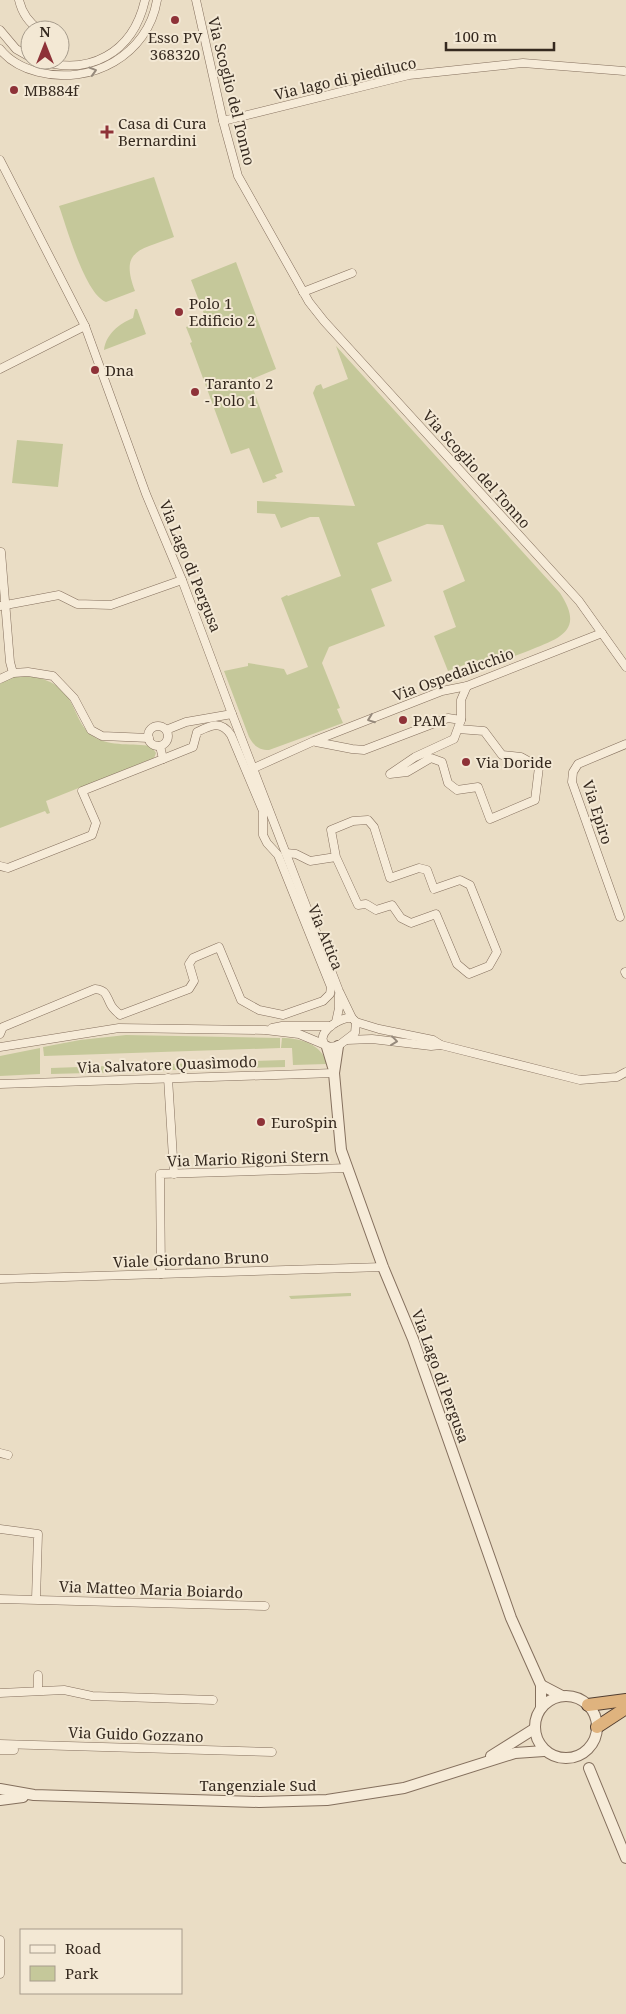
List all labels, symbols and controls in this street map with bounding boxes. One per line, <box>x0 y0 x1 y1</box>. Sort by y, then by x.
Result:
marker: Esso PV 368320 <box>169 14 181 26</box>
street label: Via Scoglio del Tonno <box>204 15 260 167</box>
north arrow <box>20 20 70 70</box>
scale bar <box>446 20 554 52</box>
text: N <box>39 22 51 41</box>
text: 100 m <box>454 26 497 46</box>
place label: Esso PV 368320 <box>148 27 203 64</box>
street label: Via lago di piediluco <box>272 52 418 104</box>
one-way arrow <box>88 67 96 77</box>
place label: MB884f <box>24 80 80 100</box>
marker: MB884f <box>8 84 20 96</box>
place label: Casa di Cura Bernardini <box>118 113 207 150</box>
marker: Casa di Cura Bernardini <box>100 125 114 139</box>
place label: Polo 1 Edificio 2 <box>189 293 255 330</box>
marker: Polo 1 Edificio 2 <box>173 306 185 318</box>
place label: Dna <box>105 360 134 380</box>
marker: Dna <box>89 364 101 376</box>
place label: Taranto 2 - Polo 1 <box>205 373 273 410</box>
marker: Taranto 2 - Polo 1 <box>189 386 201 398</box>
street label: Via Scoglio del Tonno <box>419 406 535 532</box>
street label: Via Lago di Pergusa <box>155 497 227 635</box>
street label: Via Ospedalicchio <box>390 643 516 705</box>
place label: PAM <box>413 710 446 730</box>
one-way arrow <box>367 713 376 723</box>
marker: PAM <box>397 714 409 726</box>
place label: Via Doride <box>476 752 552 772</box>
marker: Via Doride <box>460 756 472 768</box>
street label: Via Epiro <box>578 777 618 847</box>
street label: Via Attica <box>304 901 348 973</box>
one-way arrow <box>390 1035 398 1046</box>
street label: Via Salvatore Quasìmodo <box>77 1051 257 1077</box>
place label: EuroSpin <box>271 1112 338 1132</box>
marker: EuroSpin <box>255 1116 267 1128</box>
street label: Via Mario Rigoni Stern <box>167 1145 330 1171</box>
street label: Viale Giordano Bruno <box>113 1246 269 1272</box>
street label: Via Lago di Pergusa <box>408 1307 474 1445</box>
street label: Via Matteo Maria Boiardo <box>59 1576 243 1602</box>
street label: Via Guido Gozzano <box>68 1722 204 1746</box>
street label: Tangenziale Sud <box>199 1775 317 1795</box>
legend <box>20 1929 182 1994</box>
text: Road <box>65 1938 101 1958</box>
text: Park <box>65 1963 99 1983</box>

